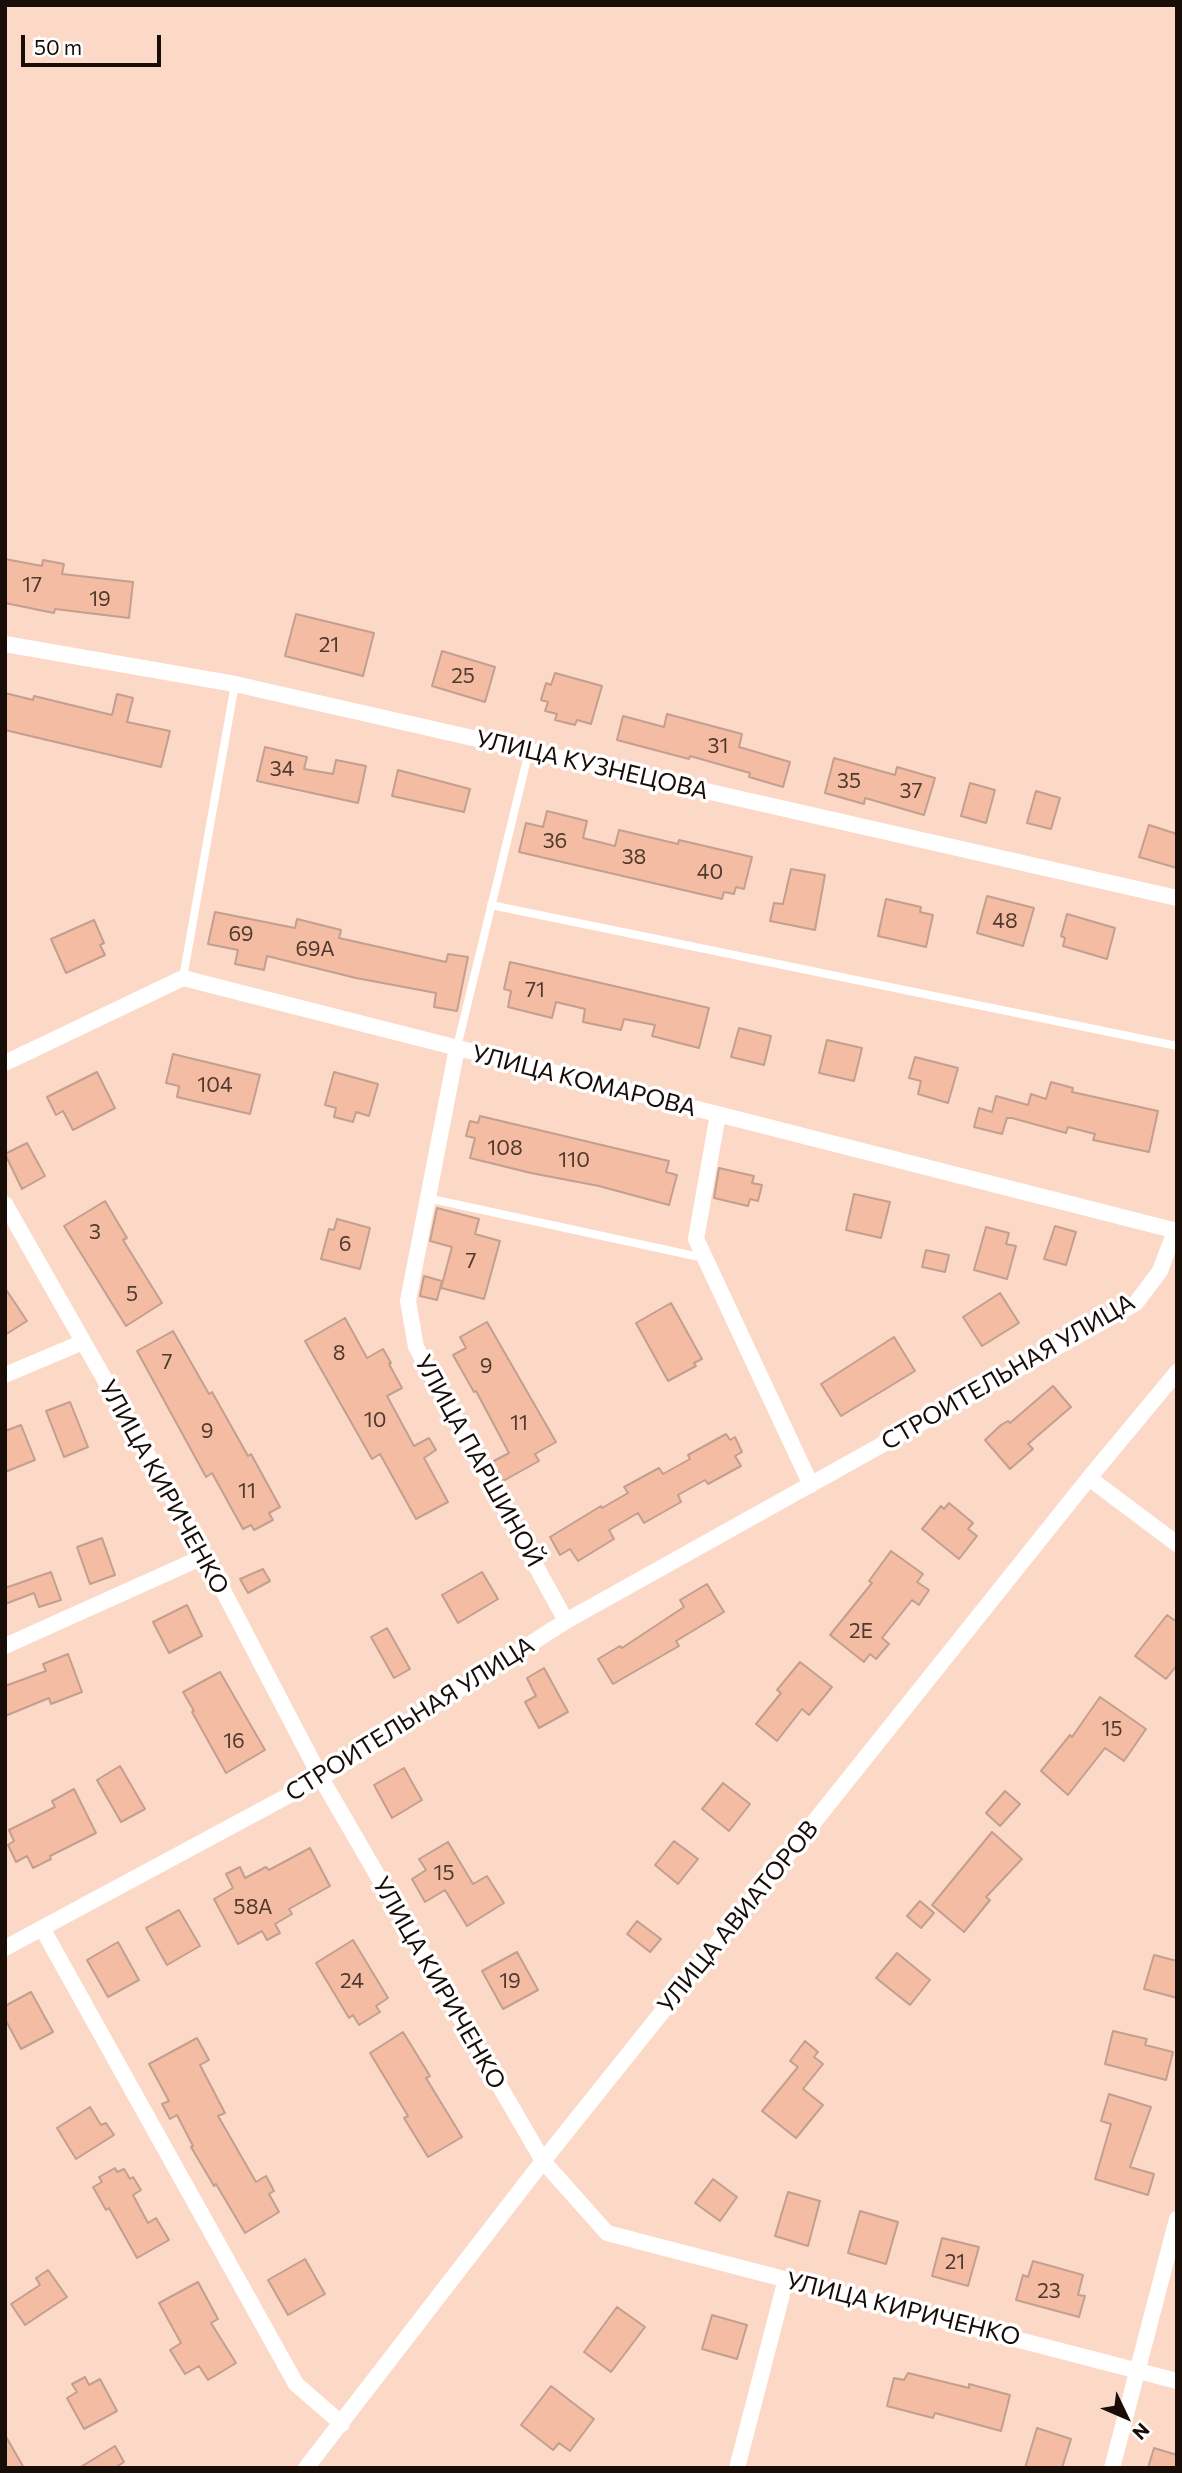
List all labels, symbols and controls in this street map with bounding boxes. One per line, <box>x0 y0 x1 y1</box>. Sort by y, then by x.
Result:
scale bar <box>24 21 164 65</box>
text: 50 m <box>34 34 82 59</box>
house number: 17 <box>22 572 42 598</box>
house number: 19 <box>89 586 111 612</box>
house number: 21 <box>319 632 339 658</box>
house number: 25 <box>451 663 475 689</box>
street label: УЛИЦА КУЗНЕЦОВА <box>473 724 711 806</box>
house number: 31 <box>708 733 728 759</box>
house number: 34 <box>270 756 294 782</box>
house number: 35 <box>837 768 861 794</box>
house number: 37 <box>900 778 922 804</box>
house number: 36 <box>543 828 567 854</box>
house number: 38 <box>622 844 646 870</box>
house number: 40 <box>697 859 723 885</box>
house number: 48 <box>992 908 1018 934</box>
house number: 69 <box>228 921 254 947</box>
house number: 69А <box>295 936 335 962</box>
house number: 71 <box>525 977 545 1003</box>
street label: УЛИЦА КОМАРОВА <box>469 1039 699 1123</box>
house number: 104 <box>197 1072 233 1098</box>
house number: 108 <box>487 1135 523 1161</box>
house number: 110 <box>558 1147 590 1173</box>
house number: 3 <box>89 1219 101 1245</box>
house number: 6 <box>339 1231 351 1257</box>
house number: 7 <box>465 1248 477 1274</box>
house number: 5 <box>126 1281 138 1307</box>
street label: СТРОИТЕЛЬНАЯ УЛИЦА <box>876 1288 1140 1456</box>
house number: 8 <box>333 1340 345 1366</box>
house number: 7 <box>161 1349 173 1375</box>
street label: УЛИЦА ПАРШИНОЙ <box>409 1350 549 1572</box>
house number: 9 <box>480 1353 492 1379</box>
street label: УЛИЦА КИРИЧЕНКО <box>93 1375 235 1599</box>
house number: 10 <box>364 1407 386 1433</box>
house number: 11 <box>510 1410 528 1436</box>
house number: 9 <box>201 1418 213 1444</box>
house number: 11 <box>238 1478 256 1504</box>
house number: 2Е <box>849 1618 873 1644</box>
street label: СТРОИТЕЛЬНАЯ УЛИЦА <box>280 1631 540 1807</box>
house number: 15 <box>1101 1716 1123 1742</box>
house number: 16 <box>223 1728 245 1754</box>
street label: УЛИЦА АВИАТОРОВ <box>652 1815 824 2019</box>
house number: 15 <box>433 1860 455 1886</box>
street label: УЛИЦА КИРИЧЕНКО <box>366 1872 512 2094</box>
house number: 58А <box>234 1894 272 1920</box>
house number: 24 <box>340 1968 364 1994</box>
house number: 19 <box>499 1968 521 1994</box>
house number: 21 <box>945 2249 965 2275</box>
street label: УЛИЦА КИРИЧЕНКО <box>783 2266 1023 2352</box>
house number: 23 <box>1037 2278 1061 2304</box>
north arrow <box>1091 2382 1161 2452</box>
text: N <box>1128 2419 1155 2445</box>

